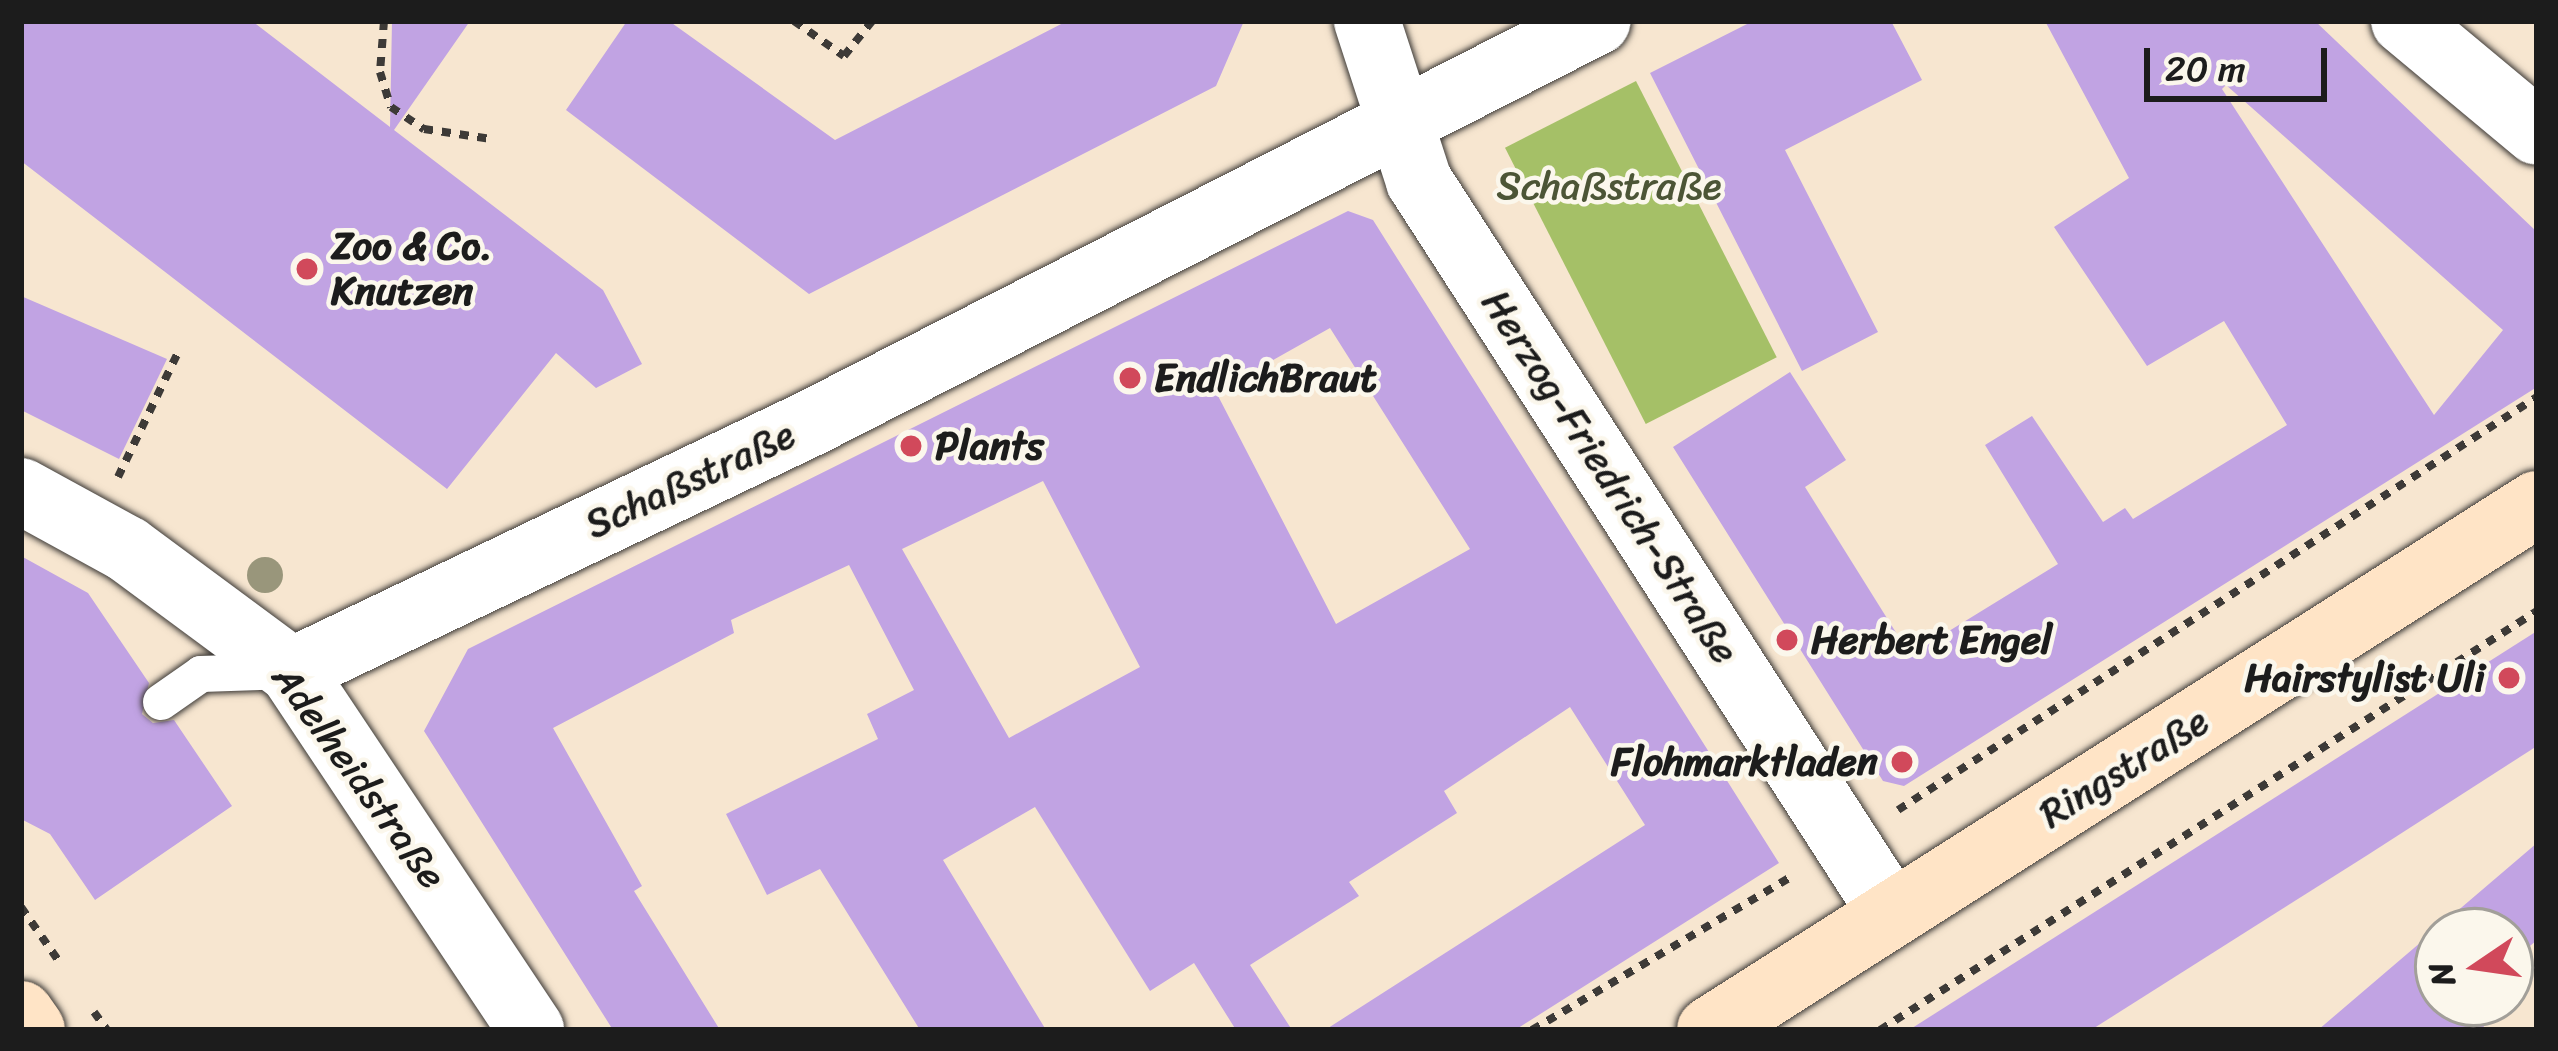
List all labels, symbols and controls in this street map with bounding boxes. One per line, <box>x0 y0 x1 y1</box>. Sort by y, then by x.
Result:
scale bar <box>2150 24 2333 98</box>
text: 20 m <box>2165 37 2246 101</box>
park label: Schaßstraße <box>1496 163 1722 209</box>
place label: Zoo & Co. Knutzen <box>331 224 493 315</box>
marker: Zoo & Co. Knutzen <box>294 256 320 282</box>
street label: Herzog-Friedrich-Straße <box>1472 281 1748 673</box>
place label: EndlichBraut <box>1154 355 1377 401</box>
marker: EndlichBraut <box>1117 365 1143 391</box>
street label: Schaßstraße <box>578 411 802 549</box>
place label: Plants <box>935 423 1044 469</box>
marker: Plants <box>898 433 924 459</box>
place label: Herbert Engel <box>1811 617 2052 663</box>
marker: Herbert Engel <box>1774 627 1800 653</box>
place label: Hairstylist Uli <box>2244 655 2485 701</box>
street label: Adelheidstraße <box>262 656 456 898</box>
marker: Hairstylist Uli <box>2496 665 2522 691</box>
street label: Ringstraße <box>2031 698 2217 838</box>
place label: Flohmarktladen <box>1611 739 1878 785</box>
marker: Flohmarktladen <box>1889 749 1915 775</box>
north arrow <box>2414 907 2534 1027</box>
text: N <box>2411 957 2473 992</box>

